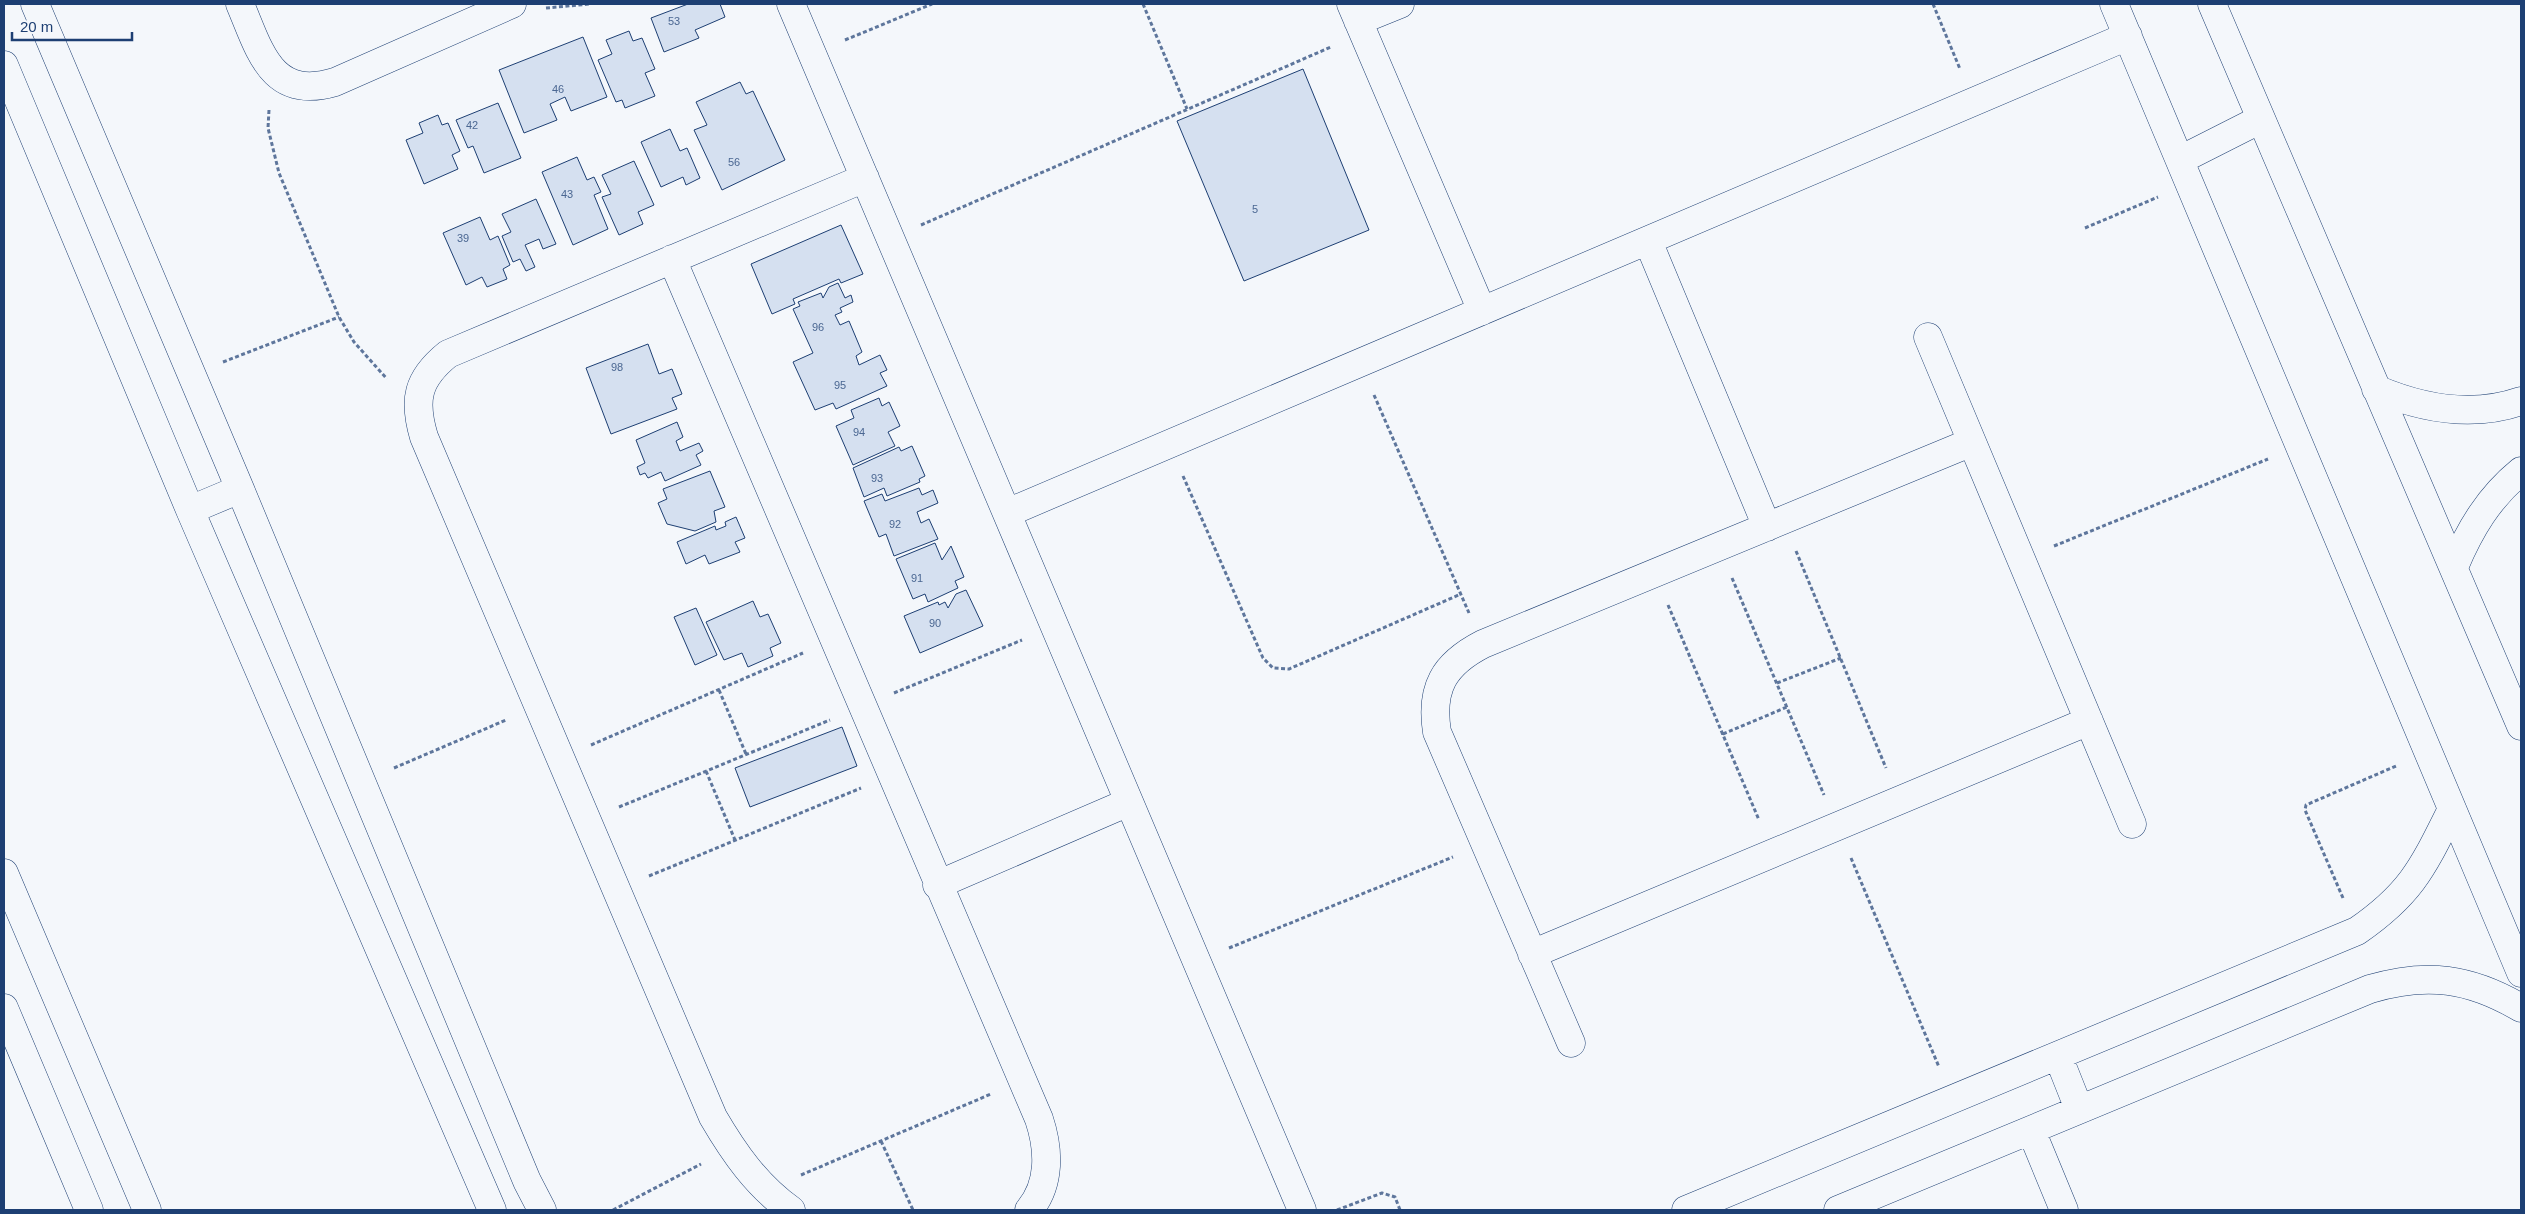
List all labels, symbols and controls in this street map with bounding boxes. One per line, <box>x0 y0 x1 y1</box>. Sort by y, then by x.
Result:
scale bar <box>12 10 132 42</box>
house number: 53 <box>668 15 680 27</box>
text: 20 m <box>20 18 53 35</box>
house number: 46 <box>552 83 564 95</box>
house number: 42 <box>466 119 478 131</box>
house number: 56 <box>728 156 740 168</box>
house number: 43 <box>561 188 573 200</box>
house number: 5 <box>1252 203 1258 215</box>
house number: 39 <box>457 232 469 244</box>
house number: 96 <box>812 321 824 333</box>
house number: 98 <box>611 361 623 373</box>
house number: 95 <box>834 379 846 391</box>
house number: 94 <box>853 426 865 438</box>
house number: 93 <box>871 472 883 484</box>
house number: 92 <box>889 518 901 530</box>
house number: 91 <box>911 572 923 584</box>
house number: 90 <box>929 617 941 629</box>

